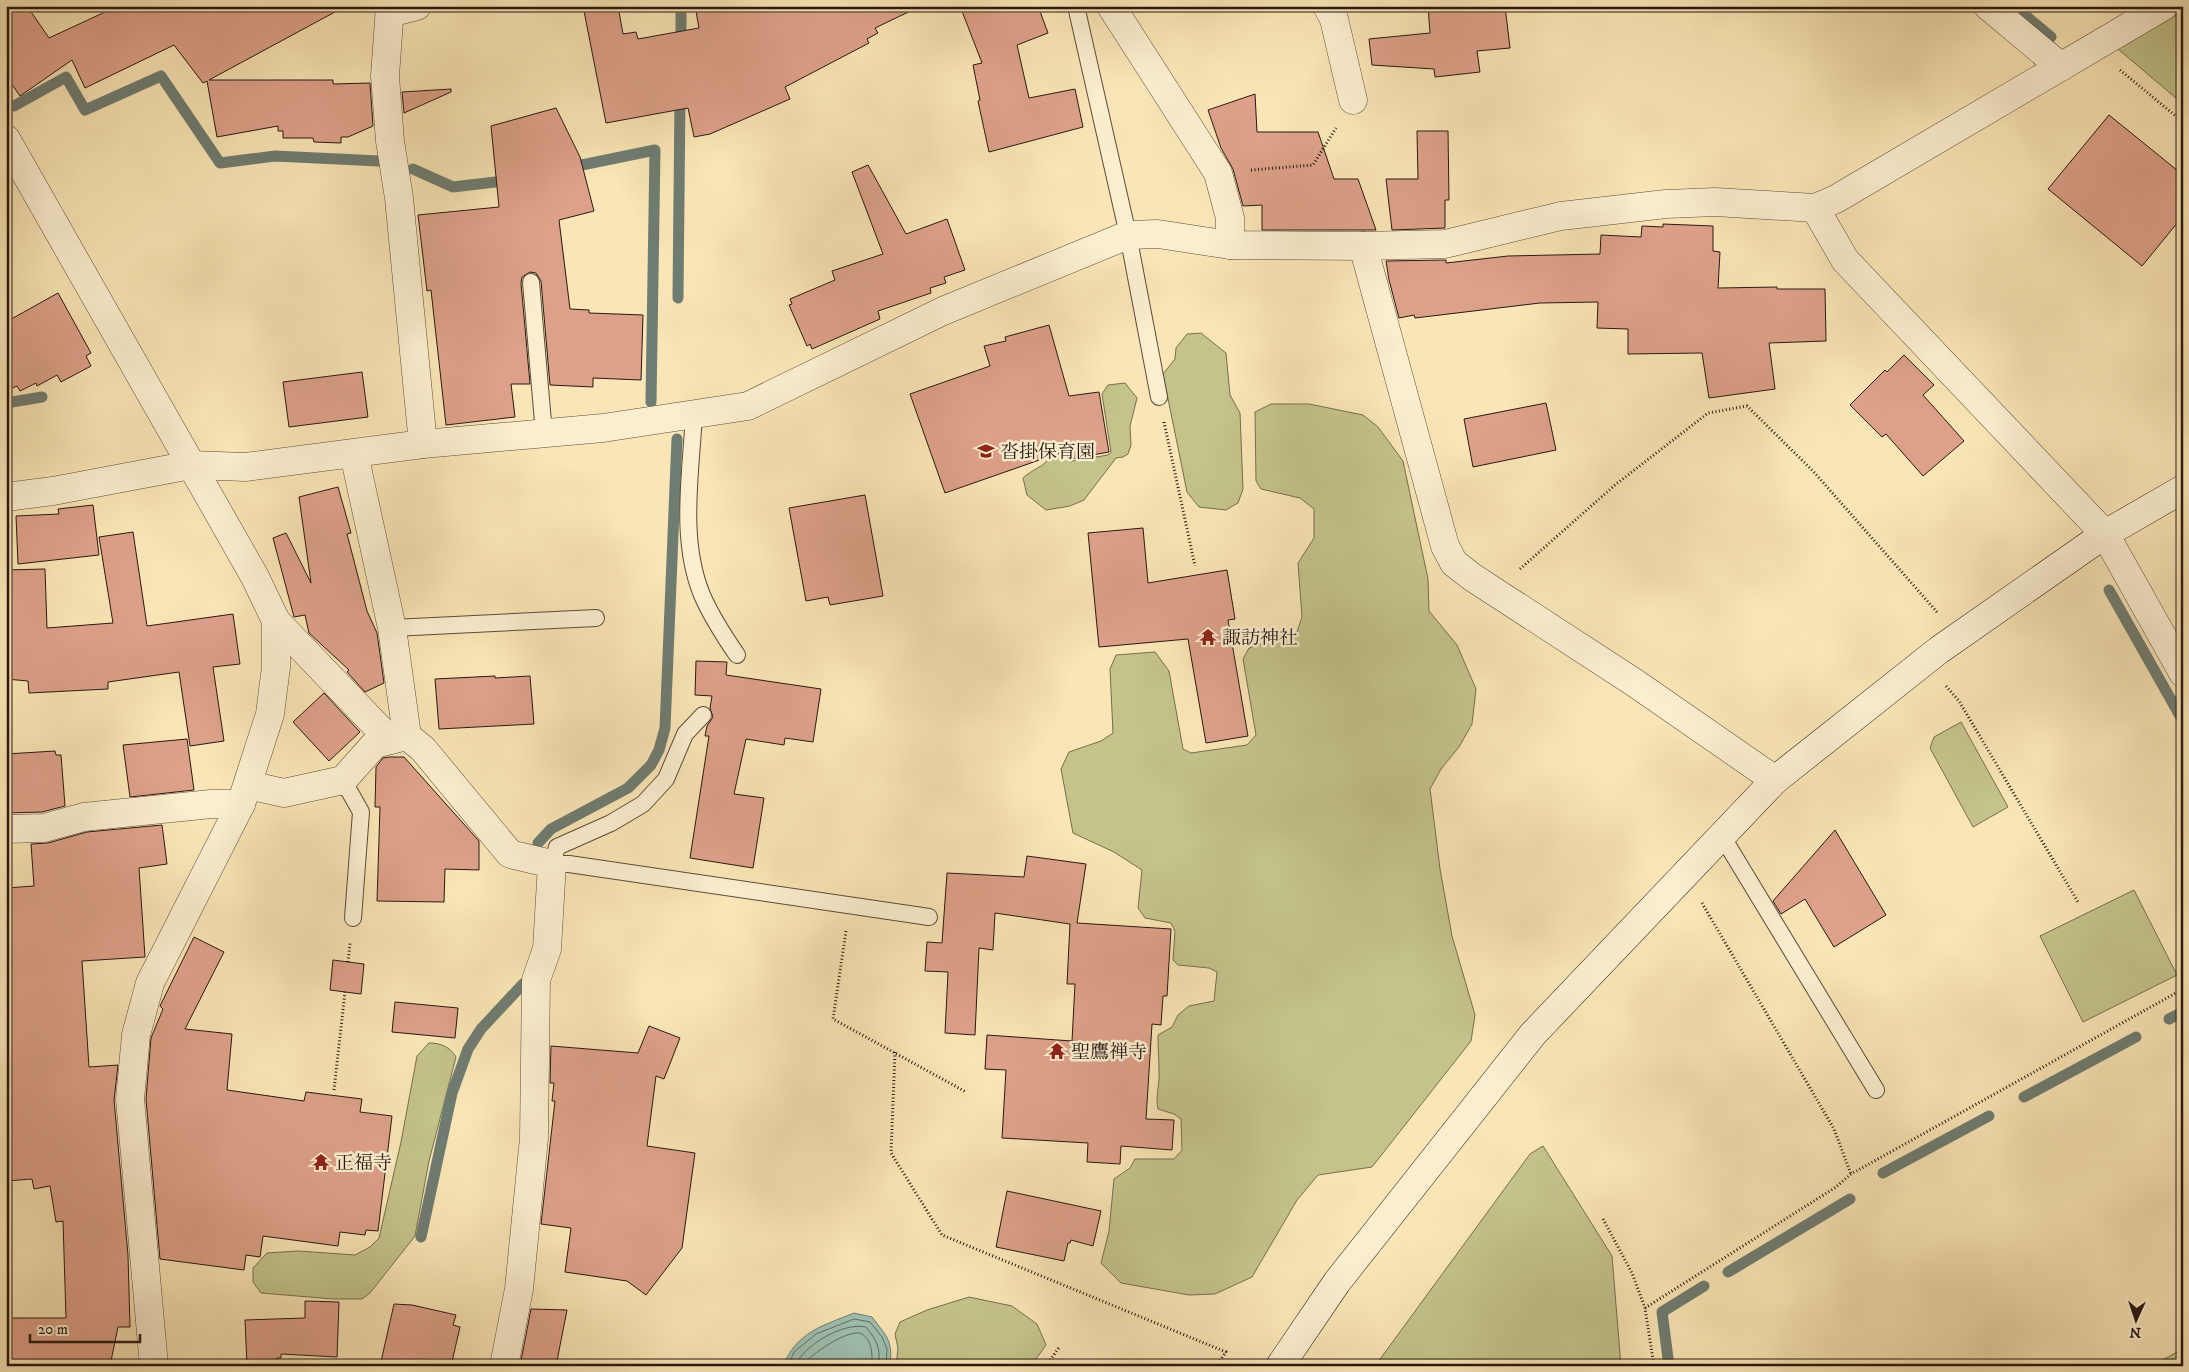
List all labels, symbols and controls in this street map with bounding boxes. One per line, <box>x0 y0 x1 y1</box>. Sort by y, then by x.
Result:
school or university icon: 沓掛保育園 <box>976 441 996 461</box>
place label: 沓掛保育園 <box>1000 441 1095 464</box>
temple icon: 諏訪神社 <box>1198 627 1218 647</box>
place label: 諏訪神社 <box>1222 627 1298 650</box>
temple icon: 聖鷹禅寺 <box>1047 1041 1067 1061</box>
place label: 聖鷹禅寺 <box>1071 1041 1147 1064</box>
temple icon: 正福寺 <box>311 1152 331 1172</box>
place label: 正福寺 <box>335 1152 392 1175</box>
north arrow <box>2112 1294 2162 1344</box>
scale bar <box>30 1312 140 1344</box>
text: 20 m <box>38 1320 68 1339</box>
text: N <box>2129 1323 2142 1341</box>

